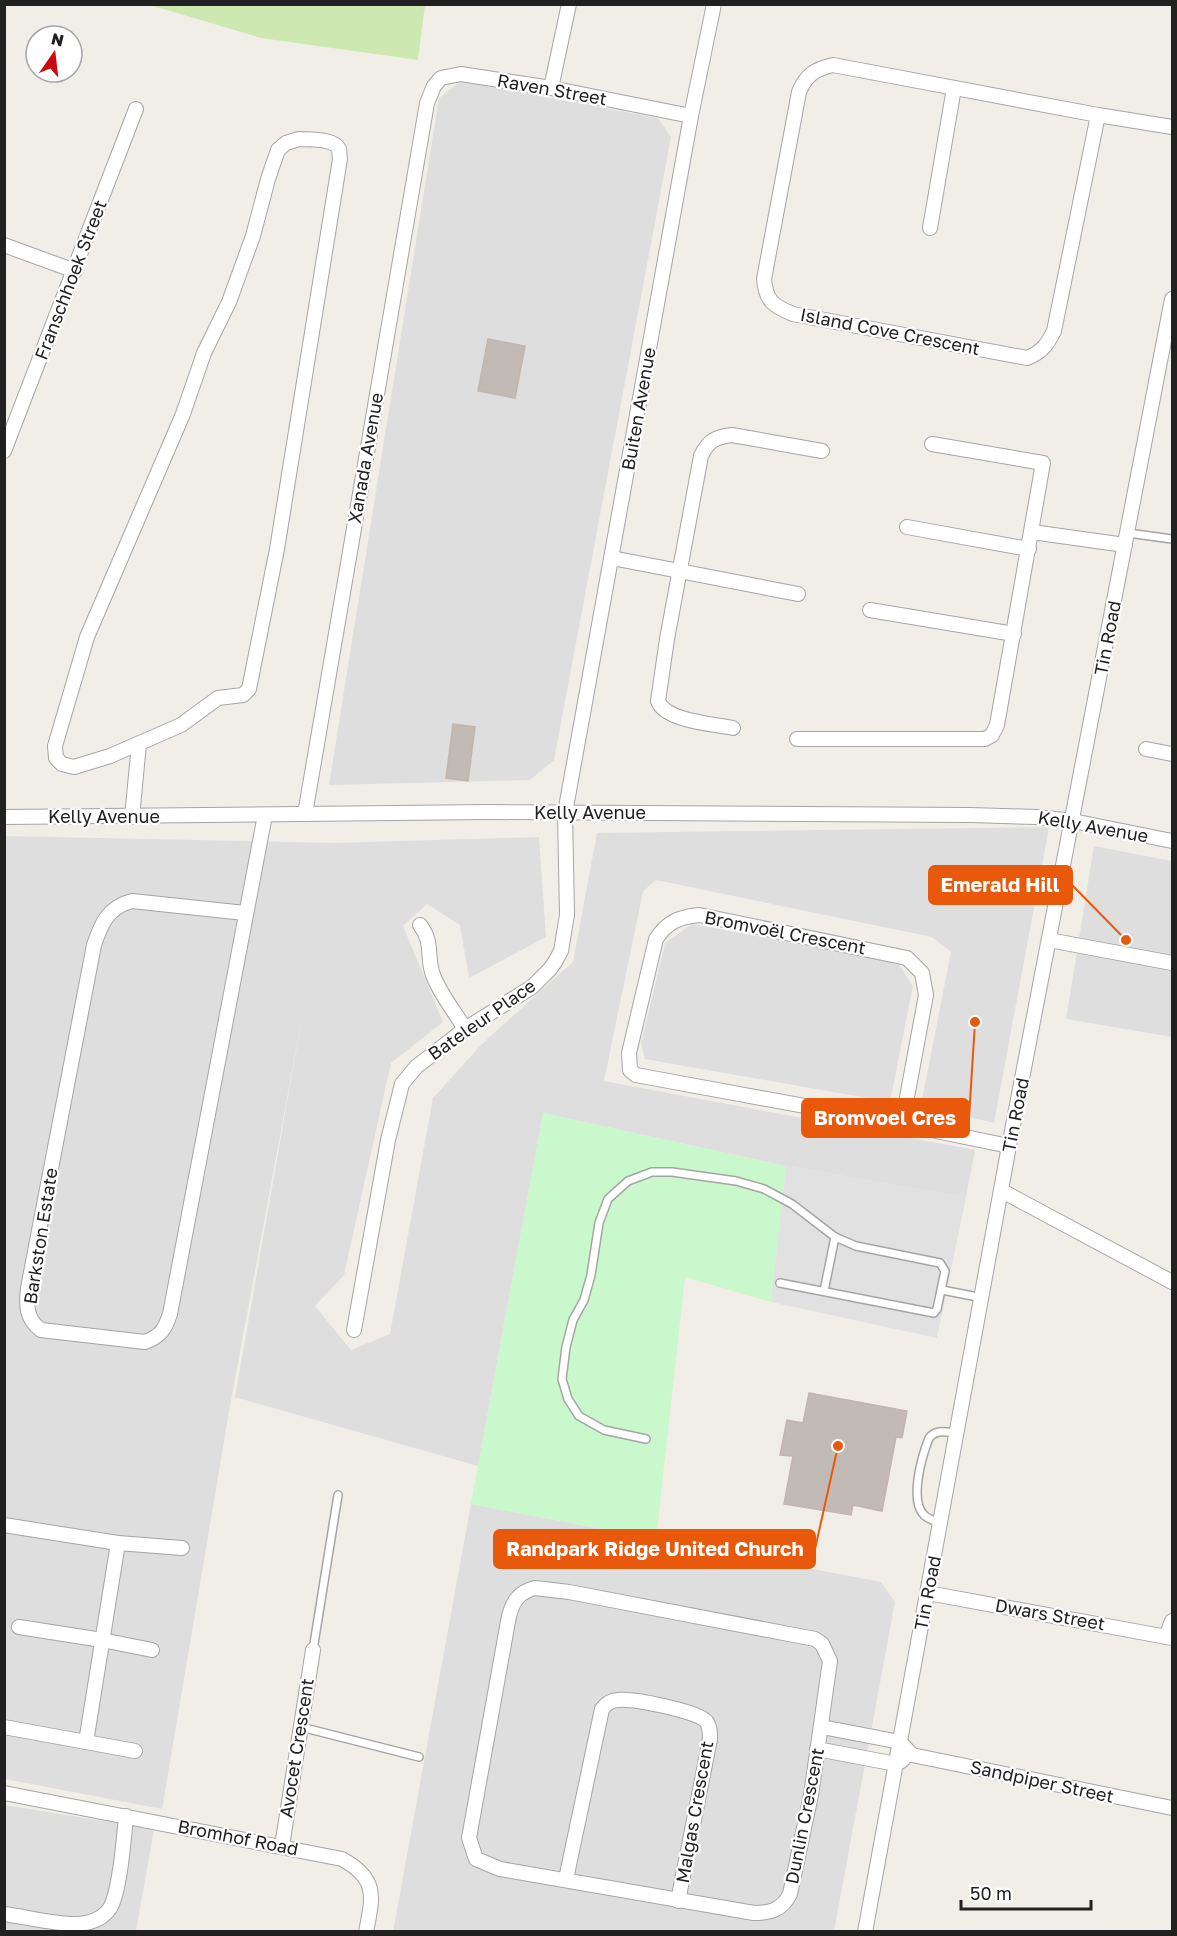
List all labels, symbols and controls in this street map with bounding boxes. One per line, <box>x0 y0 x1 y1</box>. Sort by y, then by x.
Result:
north arrow <box>24 24 84 84</box>
text: N <box>49 28 66 51</box>
street label: Raven Street <box>496 69 609 109</box>
street label: Franschhoek Street <box>29 197 111 363</box>
street label: Island Cove Crescent <box>799 303 982 359</box>
street label: Buiten Avenue <box>616 346 660 472</box>
street label: Xanada Avenue <box>343 391 387 525</box>
street label: Tin Road <box>1089 599 1125 677</box>
street label: Kelly Avenue <box>534 801 646 823</box>
street label: Kelly Avenue <box>48 805 160 827</box>
street label: Kelly Avenue <box>1036 805 1150 847</box>
callout: Emerald Hill <box>929 866 1072 904</box>
text: Emerald Hill <box>941 872 1060 896</box>
street label: Bromvoël Crescent <box>703 906 868 958</box>
street label: Bateleur Place <box>423 974 539 1064</box>
street label: Tin Road <box>997 1076 1033 1154</box>
callout: Bromvoel Cres <box>802 1099 969 1137</box>
text: Bromvoel Cres <box>814 1105 956 1129</box>
street label: Barkston Estate <box>18 1166 62 1306</box>
callout: Randpark Ridge United Church <box>494 1530 815 1568</box>
text: Randpark Ridge United Church <box>506 1536 804 1560</box>
street label: Tin Road <box>909 1554 945 1632</box>
street label: Dwars Street <box>993 1594 1107 1635</box>
street label: Avocet Crescent <box>274 1677 318 1819</box>
street label: Malgas Crescent <box>671 1739 717 1885</box>
street label: Dunlin Crescent <box>780 1746 828 1886</box>
street label: Sandpiper Street <box>968 1755 1116 1807</box>
street label: Bromhof Road <box>176 1815 300 1860</box>
scale bar <box>961 1873 1092 1911</box>
text: 50 m <box>970 1882 1012 1904</box>

